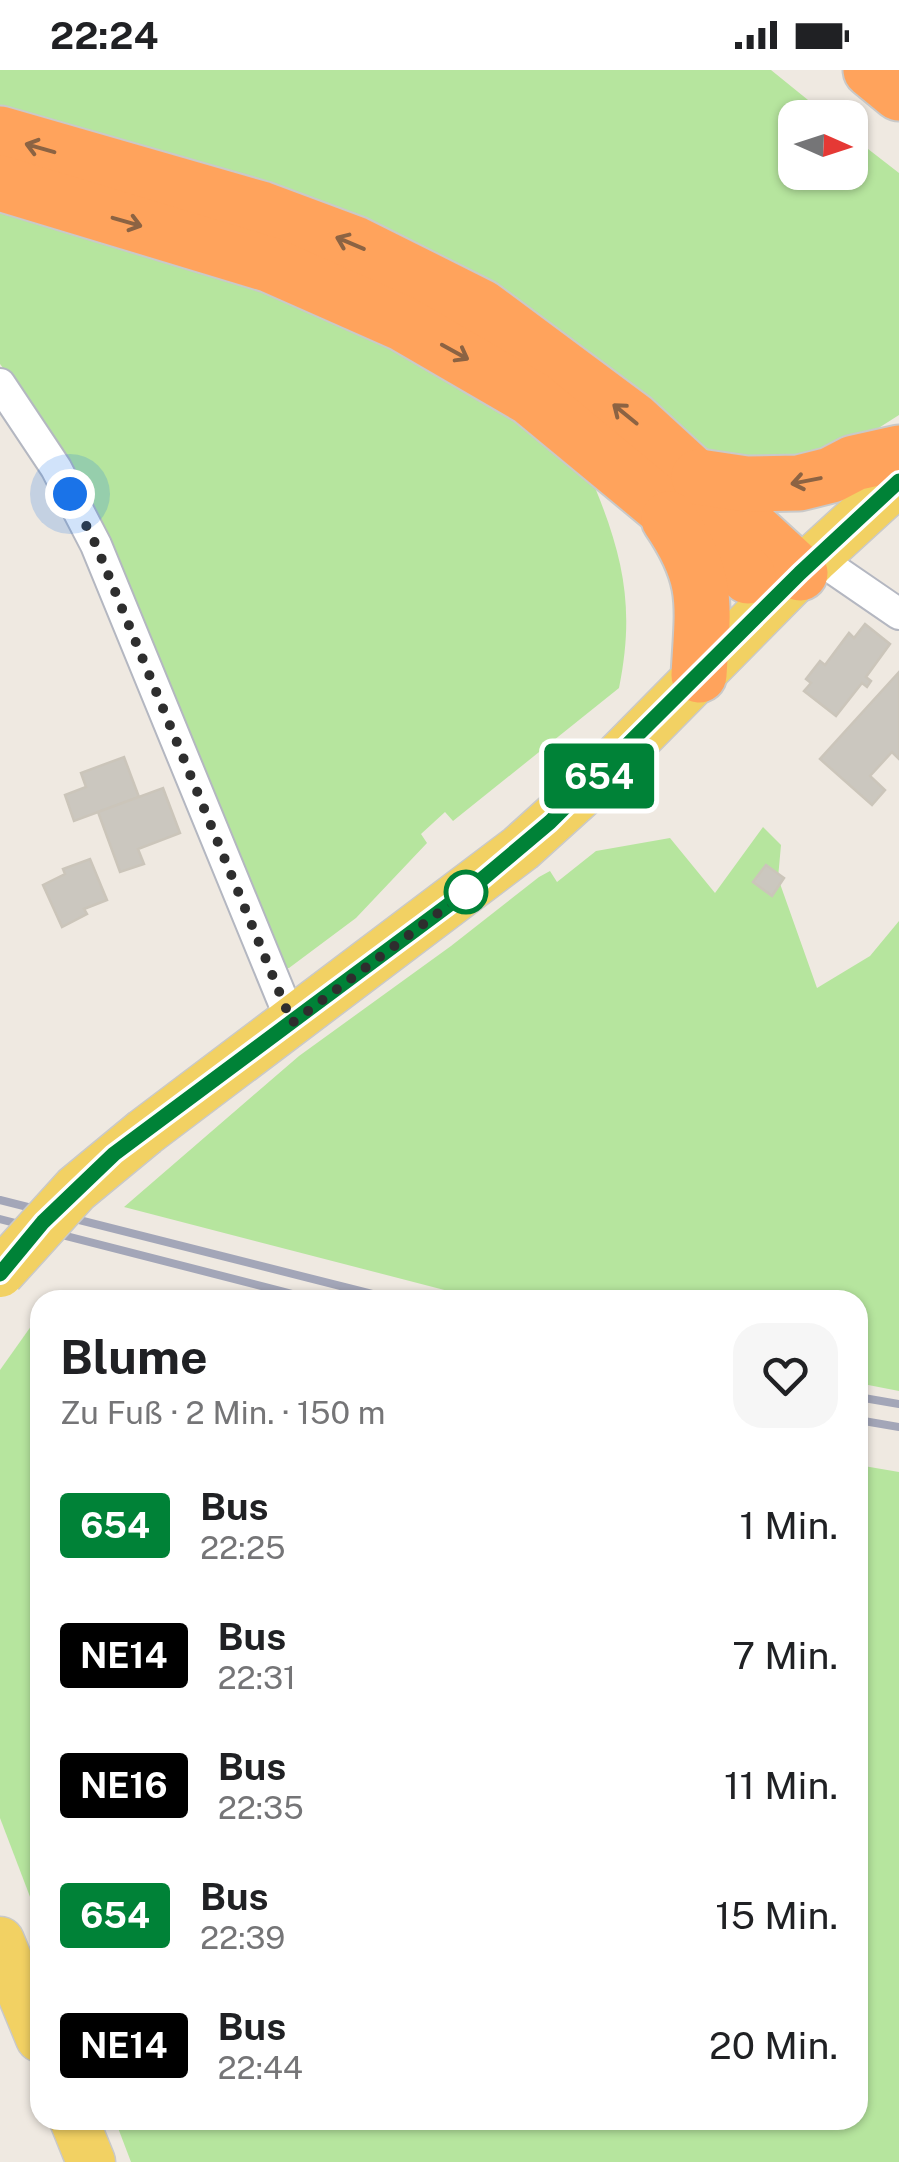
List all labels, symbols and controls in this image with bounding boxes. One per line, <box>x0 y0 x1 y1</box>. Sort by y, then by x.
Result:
text: 22:24 <box>50 13 158 58</box>
north arrow <box>778 100 868 190</box>
map controls <box>778 100 868 190</box>
one-way arrow <box>24 137 56 156</box>
one-way arrow <box>111 214 142 232</box>
one-way arrow <box>335 233 366 251</box>
one-way arrow <box>440 343 469 363</box>
one-way arrow <box>612 403 638 425</box>
your location <box>45 469 95 519</box>
one-way arrow <box>791 472 823 491</box>
line badge: 654 <box>542 744 656 808</box>
text: 654 <box>564 756 634 797</box>
unlabelled marker <box>445 871 487 913</box>
button: heart <box>733 1323 838 1428</box>
text: Blume <box>60 1328 208 1385</box>
text: Zu Fuß · 2 Min. · 150 m <box>60 1394 386 1431</box>
text: Bus <box>200 1484 269 1529</box>
text: 1 Min. <box>740 1503 838 1548</box>
text: 654 <box>80 1505 150 1546</box>
text: 22:25 <box>200 1529 286 1566</box>
text: Bus <box>218 1614 286 1659</box>
text: 7 Min. <box>732 1633 838 1678</box>
text: NE14 <box>80 1635 168 1676</box>
text: 22:31 <box>218 1659 296 1696</box>
text: Bus <box>218 1744 286 1789</box>
text: 11 Min. <box>724 1763 838 1808</box>
text: NE16 <box>80 1765 168 1806</box>
text: 22:35 <box>218 1789 304 1826</box>
text: Bus <box>200 1874 269 1919</box>
text: 15 Min. <box>715 1893 838 1938</box>
text: 654 <box>80 1895 150 1936</box>
text: 22:39 <box>200 1919 285 1956</box>
text: Bus <box>218 2004 286 2049</box>
text: 20 Min. <box>709 2023 838 2068</box>
text: NE14 <box>80 2025 168 2066</box>
text: 22:44 <box>218 2049 303 2086</box>

